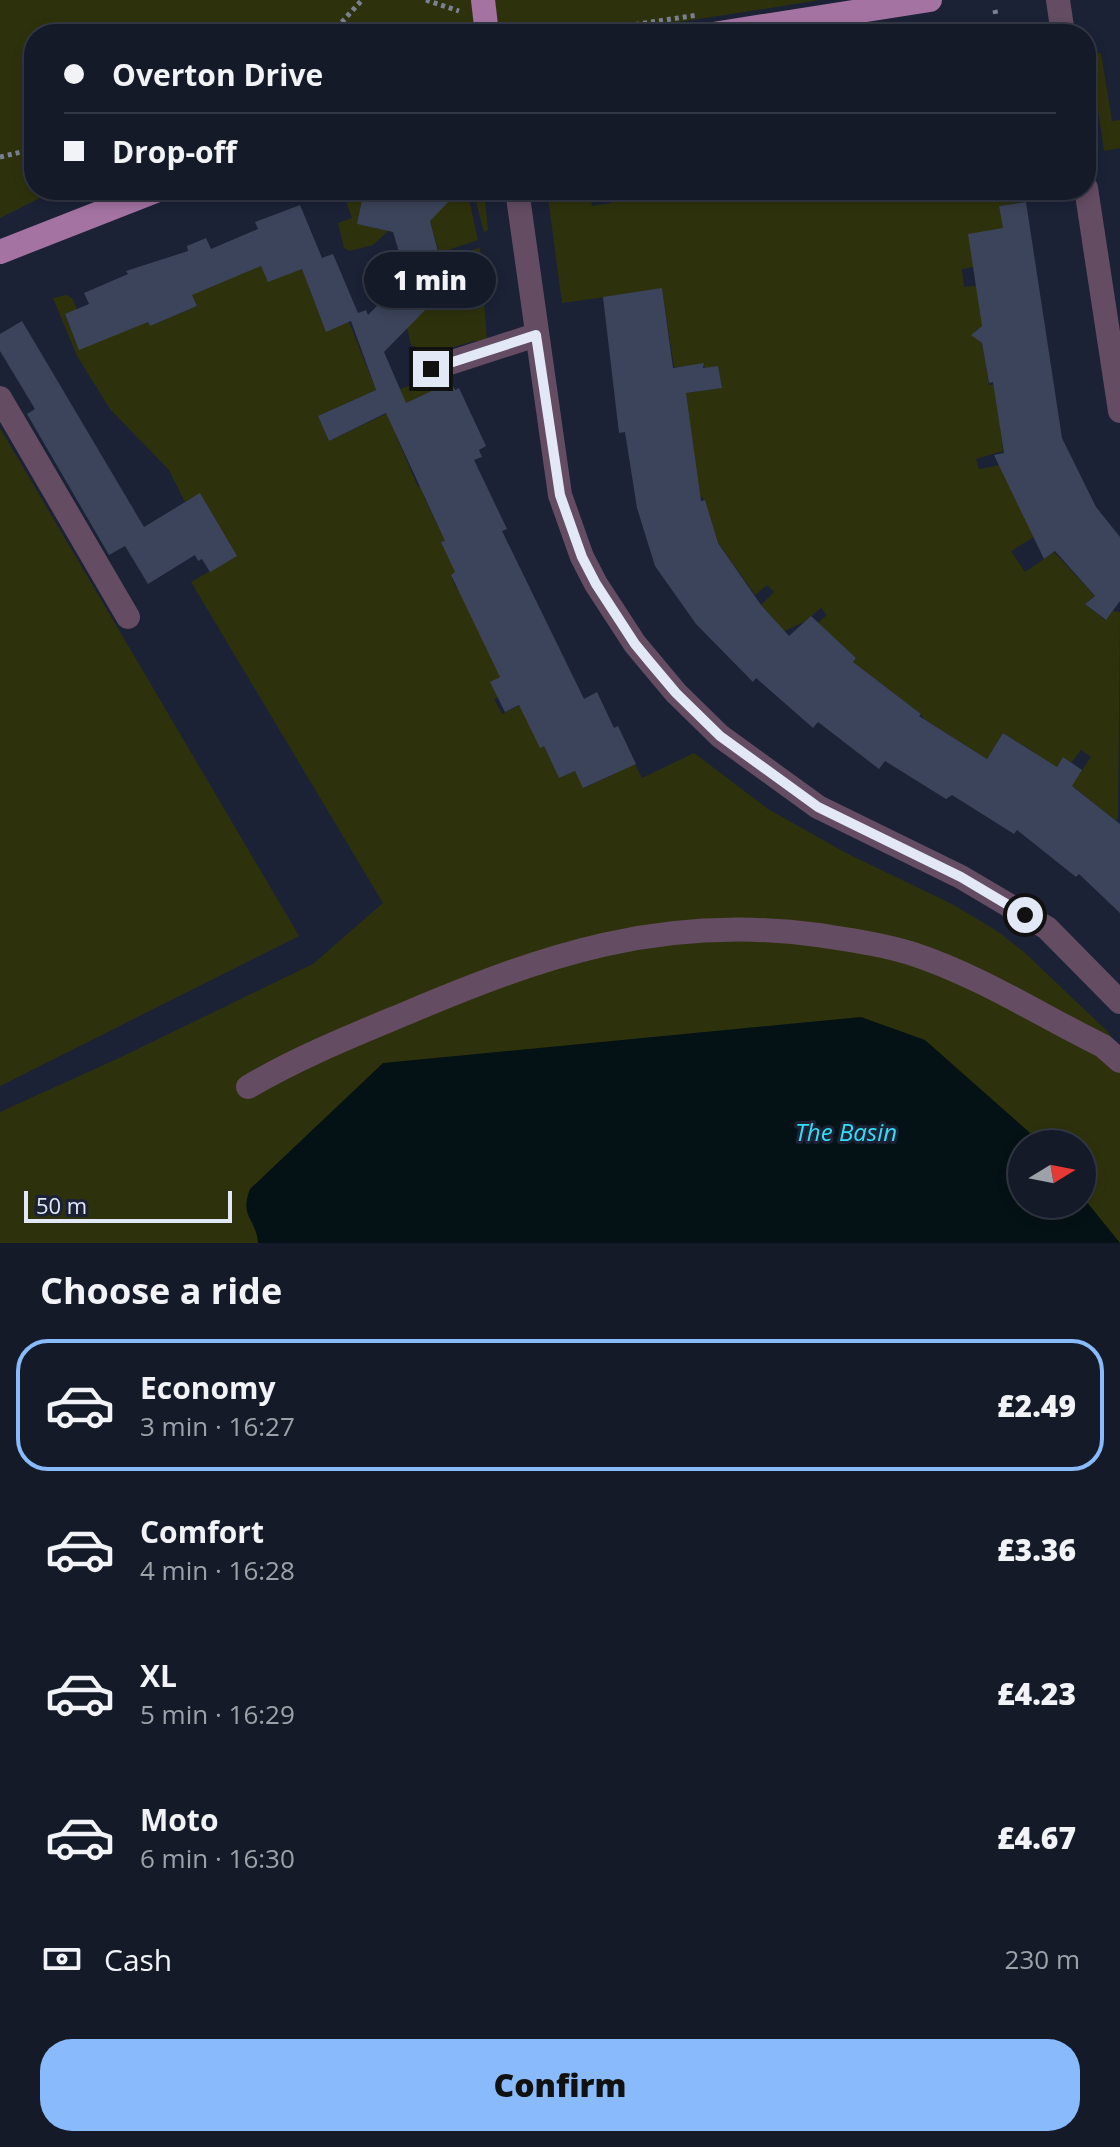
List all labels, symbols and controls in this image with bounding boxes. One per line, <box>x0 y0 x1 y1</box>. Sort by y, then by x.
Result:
text: Overton Drive <box>112 54 323 95</box>
text: Drop-off <box>112 131 237 172</box>
callout: 1 min <box>365 253 497 309</box>
text: 1 min <box>393 262 467 298</box>
route end <box>413 351 449 387</box>
route start <box>1007 897 1043 933</box>
water label: The Basin <box>795 1115 897 1148</box>
north arrow <box>1008 1130 1096 1218</box>
map controls <box>1008 1130 1096 1218</box>
scale bar <box>24 1187 232 1223</box>
text: 50 m <box>36 1190 87 1220</box>
text: Choose a ride <box>40 1266 282 1315</box>
text: Economy <box>140 1367 276 1408</box>
icon: car <box>44 1369 116 1441</box>
text: £2.49 <box>997 1385 1076 1426</box>
text: 3 min · 16:27 <box>140 1408 295 1444</box>
text: Comfort <box>140 1511 264 1552</box>
icon: car <box>44 1513 116 1585</box>
text: £3.36 <box>997 1529 1076 1570</box>
text: 4 min · 16:28 <box>140 1552 295 1588</box>
text: XL <box>140 1655 177 1696</box>
icon: car <box>44 1657 116 1729</box>
text: £4.23 <box>997 1673 1076 1714</box>
text: 5 min · 16:29 <box>140 1696 295 1732</box>
text: Moto <box>140 1799 218 1840</box>
icon: car <box>44 1801 116 1873</box>
text: £4.67 <box>997 1817 1076 1858</box>
text: 6 min · 16:30 <box>140 1840 295 1876</box>
icon: cash <box>40 1937 84 1981</box>
text: Cash <box>104 1939 172 1980</box>
text: 230 m <box>1005 1941 1080 1977</box>
button: Confirm <box>40 2039 1080 2131</box>

